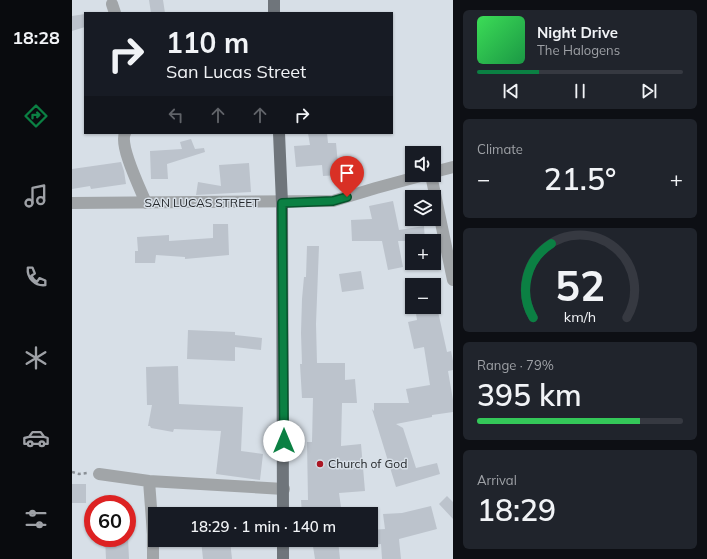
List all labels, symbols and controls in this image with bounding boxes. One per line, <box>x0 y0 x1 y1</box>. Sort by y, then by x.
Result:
text: Night Drive <box>537 23 618 42</box>
text: 110 m <box>166 25 249 60</box>
text: 18:28 <box>12 26 60 49</box>
icon: right <box>100 28 152 80</box>
text: The Halogens <box>537 42 620 58</box>
text: San Lucas Street <box>166 60 306 83</box>
icon: previous <box>500 80 522 102</box>
icon: pause <box>569 80 591 102</box>
icon: next <box>638 80 660 102</box>
icon: directions <box>22 102 50 130</box>
icon: left <box>165 104 187 126</box>
icon: ahead <box>207 104 229 126</box>
icon: ahead <box>249 104 271 126</box>
icon: right <box>291 104 313 126</box>
text: Climate <box>477 141 523 157</box>
map controls <box>405 146 441 314</box>
button: sound <box>405 146 441 182</box>
pin <box>330 156 364 197</box>
text: 21.5° <box>544 160 616 198</box>
icon: arrive <box>336 162 358 184</box>
text: − <box>477 165 490 193</box>
text: + <box>670 165 683 193</box>
icon: music <box>22 182 50 210</box>
button: layers <box>405 190 441 226</box>
street label: SAN LUCAS STREET <box>145 195 260 210</box>
button: + <box>405 234 441 270</box>
text: 52 <box>555 258 605 310</box>
icon: phone <box>22 263 50 291</box>
button: − <box>405 278 441 314</box>
text: km/h <box>564 307 596 325</box>
icon: climate <box>22 344 50 372</box>
text: Range · 79% <box>477 357 554 373</box>
text: 395 km <box>477 376 582 414</box>
position arrow <box>263 420 305 462</box>
icon: car <box>22 424 50 452</box>
place label: Church of God <box>328 456 407 471</box>
marker: Church of God <box>315 459 325 469</box>
text: Arrival <box>477 472 517 488</box>
text: 18:29 <box>477 491 556 529</box>
speed limit sign: 60 <box>84 495 136 547</box>
icon: filters <box>22 505 50 533</box>
text: 18:29 · 1 min · 140 m <box>190 517 336 536</box>

